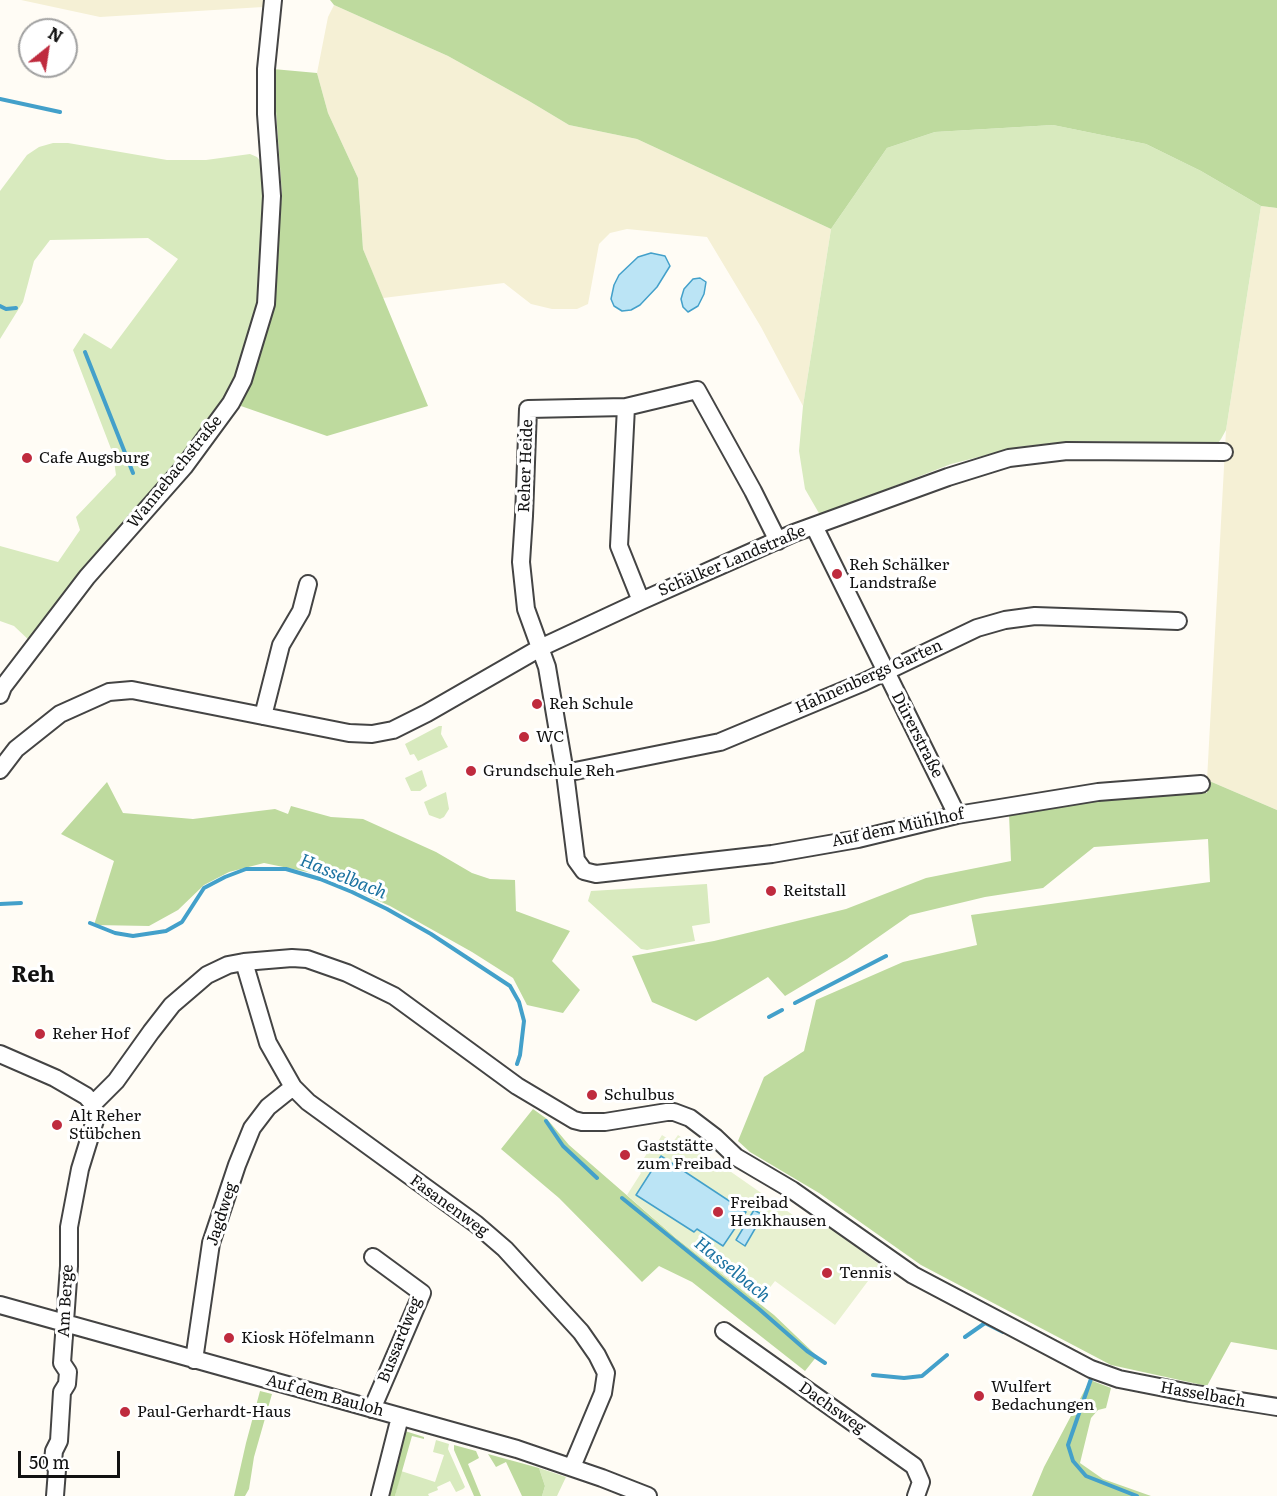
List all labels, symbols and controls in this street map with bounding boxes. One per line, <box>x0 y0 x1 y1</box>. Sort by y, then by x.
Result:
north arrow <box>18 18 78 78</box>
text: N <box>44 20 68 48</box>
street label: Wannebachstraße <box>124 412 226 532</box>
street label: Reher Heide <box>515 419 537 513</box>
place label: Cafe Augsburg <box>39 448 149 468</box>
marker: Cafe Augsburg <box>20 451 34 465</box>
street label: Schälker Landstraße <box>656 521 808 601</box>
place label: Reh Schälker Landstraße <box>849 555 949 593</box>
marker: Reh Schälker Landstraße <box>830 567 844 581</box>
street label: Hahnenbergs Garten <box>793 636 945 718</box>
street label: Dürerstraße <box>887 689 947 781</box>
place label: Reh Schule <box>549 694 633 714</box>
marker: Reh Schule <box>530 697 544 711</box>
place label: WC <box>536 727 564 747</box>
marker: WC <box>517 730 531 744</box>
place label: Grundschule Reh <box>483 761 615 781</box>
marker: Grundschule Reh <box>464 764 478 778</box>
street label: Auf dem Mühlhof <box>830 805 966 851</box>
water label: Hasselbach <box>296 850 390 904</box>
place label: Reitstall <box>783 881 846 901</box>
marker: Reitstall <box>764 884 778 898</box>
district label: Reh <box>11 963 55 989</box>
place label: Reher Hof <box>52 1024 129 1044</box>
marker: Reher Hof <box>33 1027 47 1041</box>
place label: Schulbus <box>604 1085 674 1105</box>
marker: Schulbus <box>585 1088 599 1102</box>
place label: Alt Reher Stübchen <box>69 1106 141 1144</box>
marker: Alt Reher Stübchen <box>50 1118 64 1132</box>
place label: Gaststätte zum Freibad <box>637 1136 732 1174</box>
marker: Gaststätte zum Freibad <box>618 1148 632 1162</box>
street label: Fasanenweg <box>406 1171 492 1241</box>
street label: Jagdweg <box>203 1180 241 1248</box>
place label: Freibad Henkhausen <box>730 1193 827 1231</box>
marker: Freibad Henkhausen <box>711 1205 725 1219</box>
water label: Hasselbach <box>690 1233 774 1307</box>
place label: Tennis <box>839 1263 891 1283</box>
street label: Am Berge <box>54 1264 78 1338</box>
marker: Tennis <box>820 1266 834 1280</box>
street label: Bussardweg <box>374 1294 426 1386</box>
place label: Kiosk Höfelmann <box>241 1328 375 1348</box>
marker: Kiosk Höfelmann <box>222 1331 236 1345</box>
street label: Auf dem Bauloh <box>264 1371 386 1421</box>
place label: Wulfert Bedachungen <box>991 1377 1094 1415</box>
street label: Dachsweg <box>795 1378 869 1438</box>
street label: Hasselbach <box>1159 1378 1247 1412</box>
marker: Wulfert Bedachungen <box>972 1389 986 1403</box>
place label: Paul-Gerhardt-Haus <box>137 1402 291 1422</box>
marker: Paul-Gerhardt-Haus <box>118 1405 132 1419</box>
scale bar <box>21 1439 123 1477</box>
text: 50 m <box>29 1448 70 1475</box>

